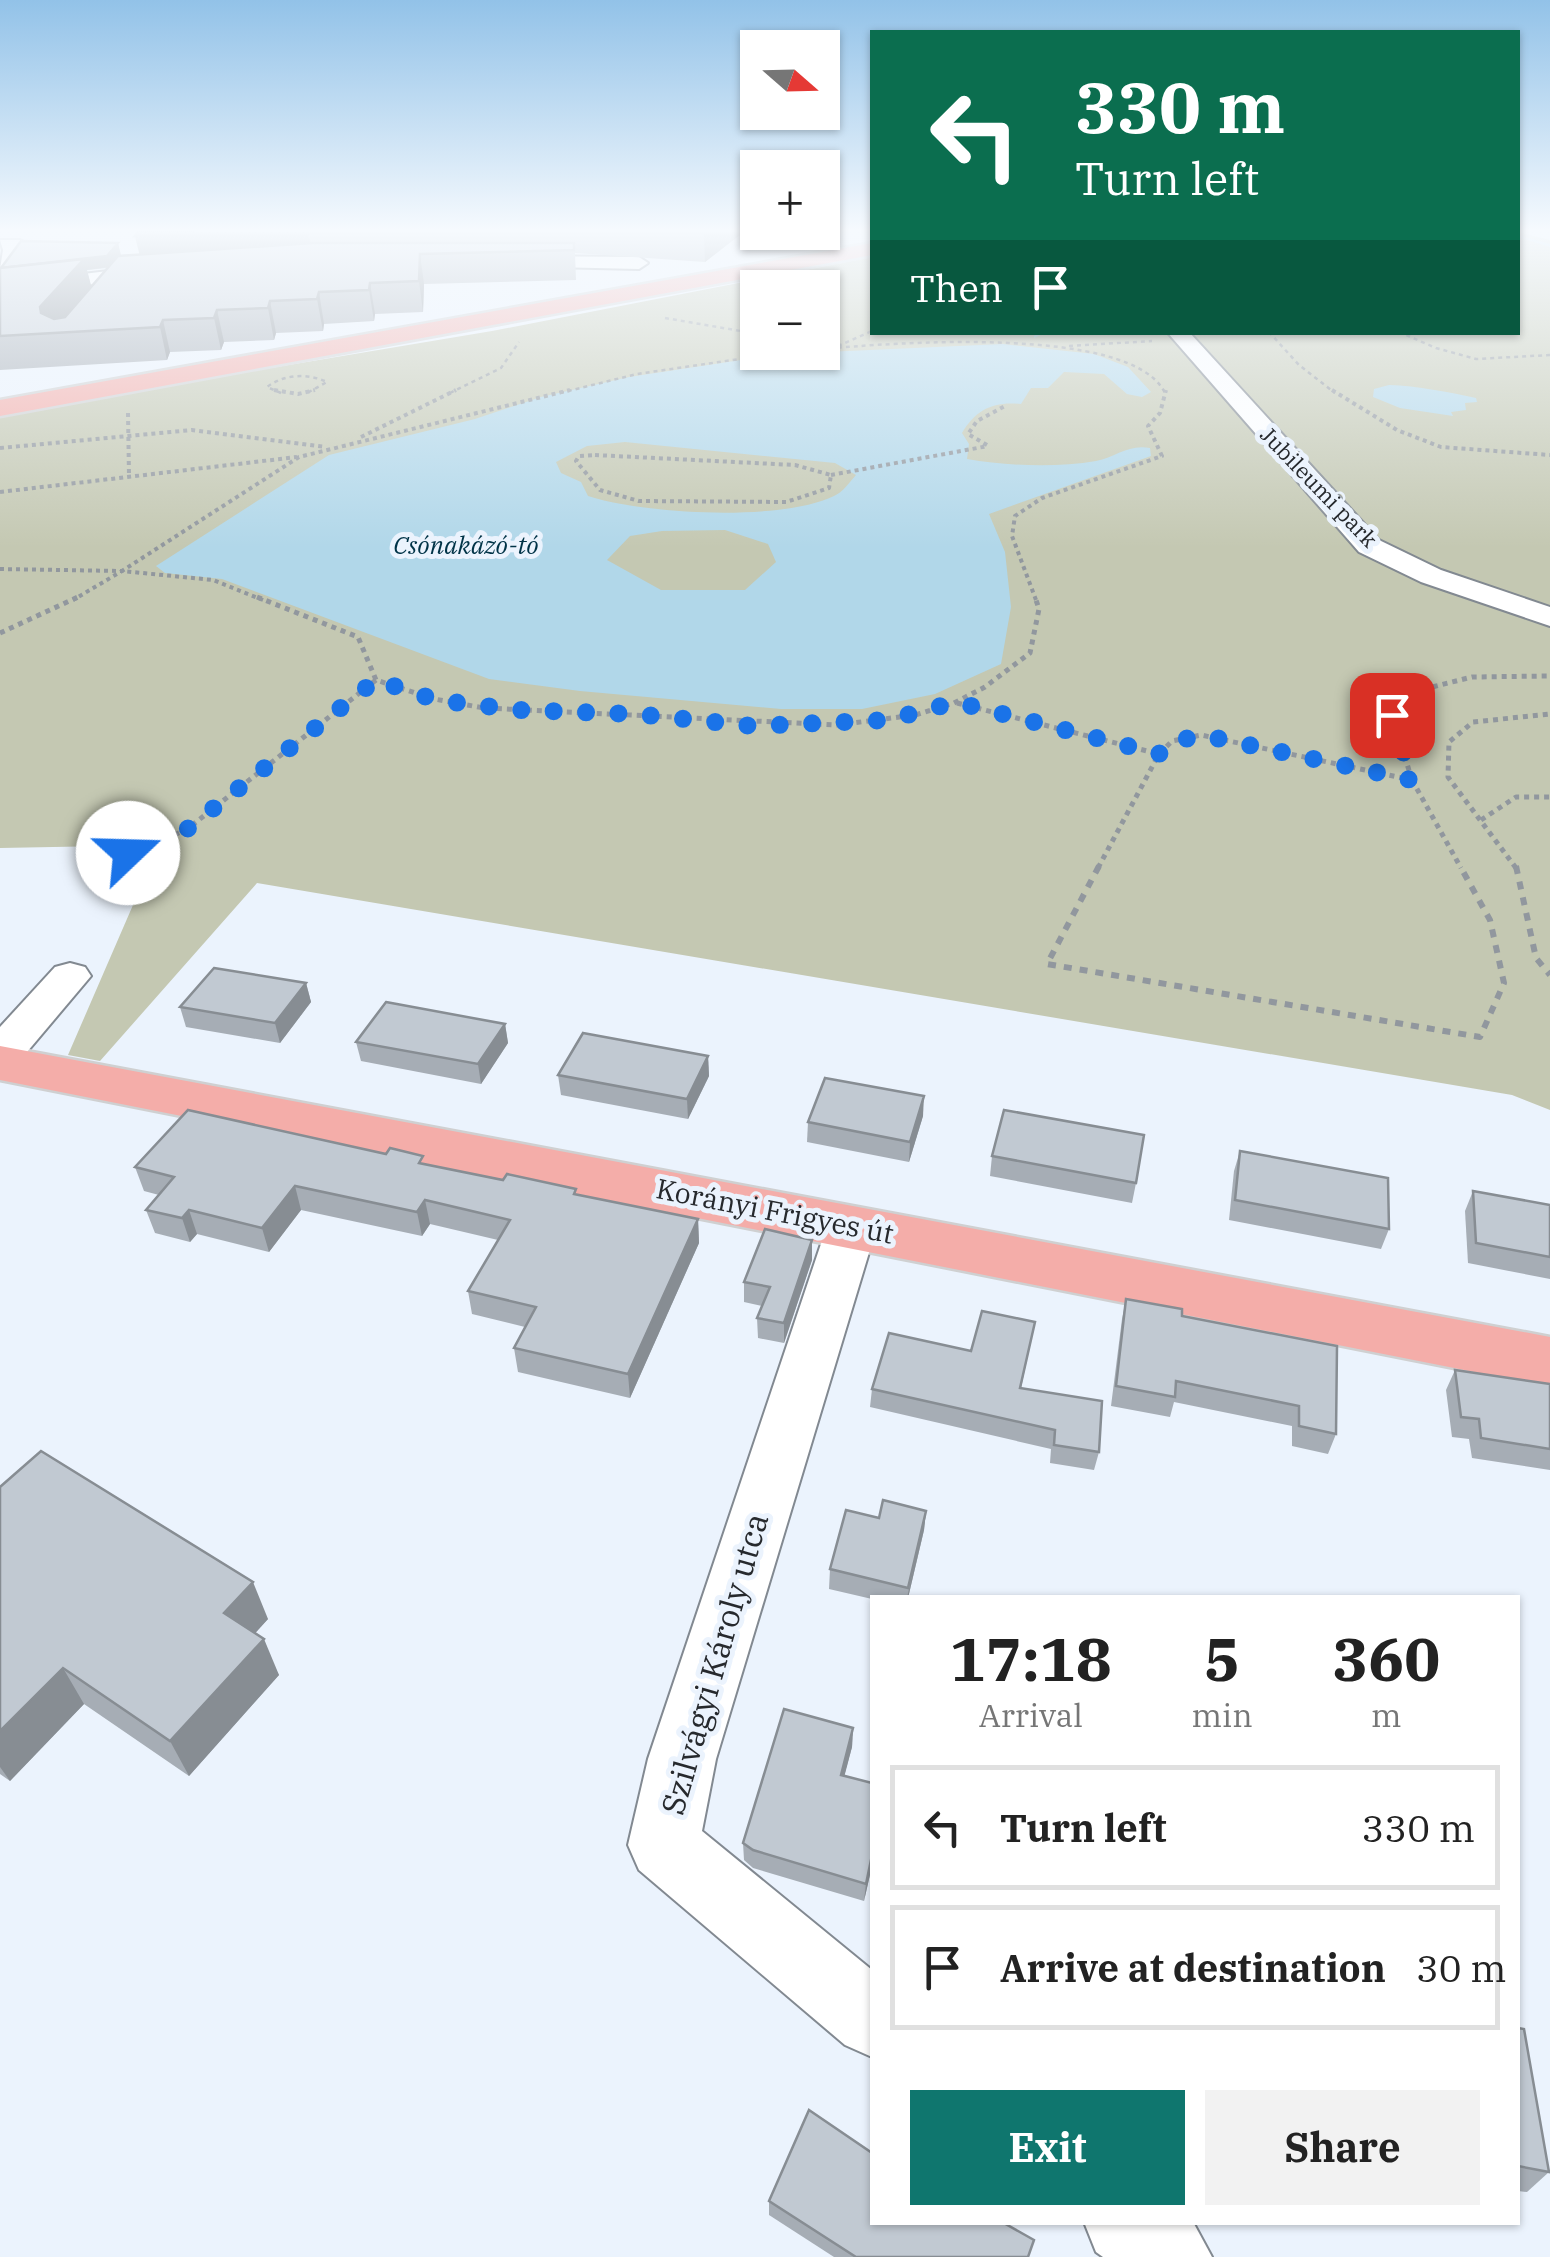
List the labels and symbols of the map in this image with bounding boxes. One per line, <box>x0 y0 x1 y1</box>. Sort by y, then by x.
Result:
north arrow <box>740 30 840 130</box>
street label: Jubileumi park <box>1254 420 1384 553</box>
water label: Csónakázó-tó <box>393 528 539 561</box>
pin <box>1350 673 1435 758</box>
position arrow <box>76 801 180 905</box>
street label: Korányi Frigyes út <box>653 1169 897 1252</box>
street label: Szilvágyi Károly utca <box>651 1508 777 1819</box>

